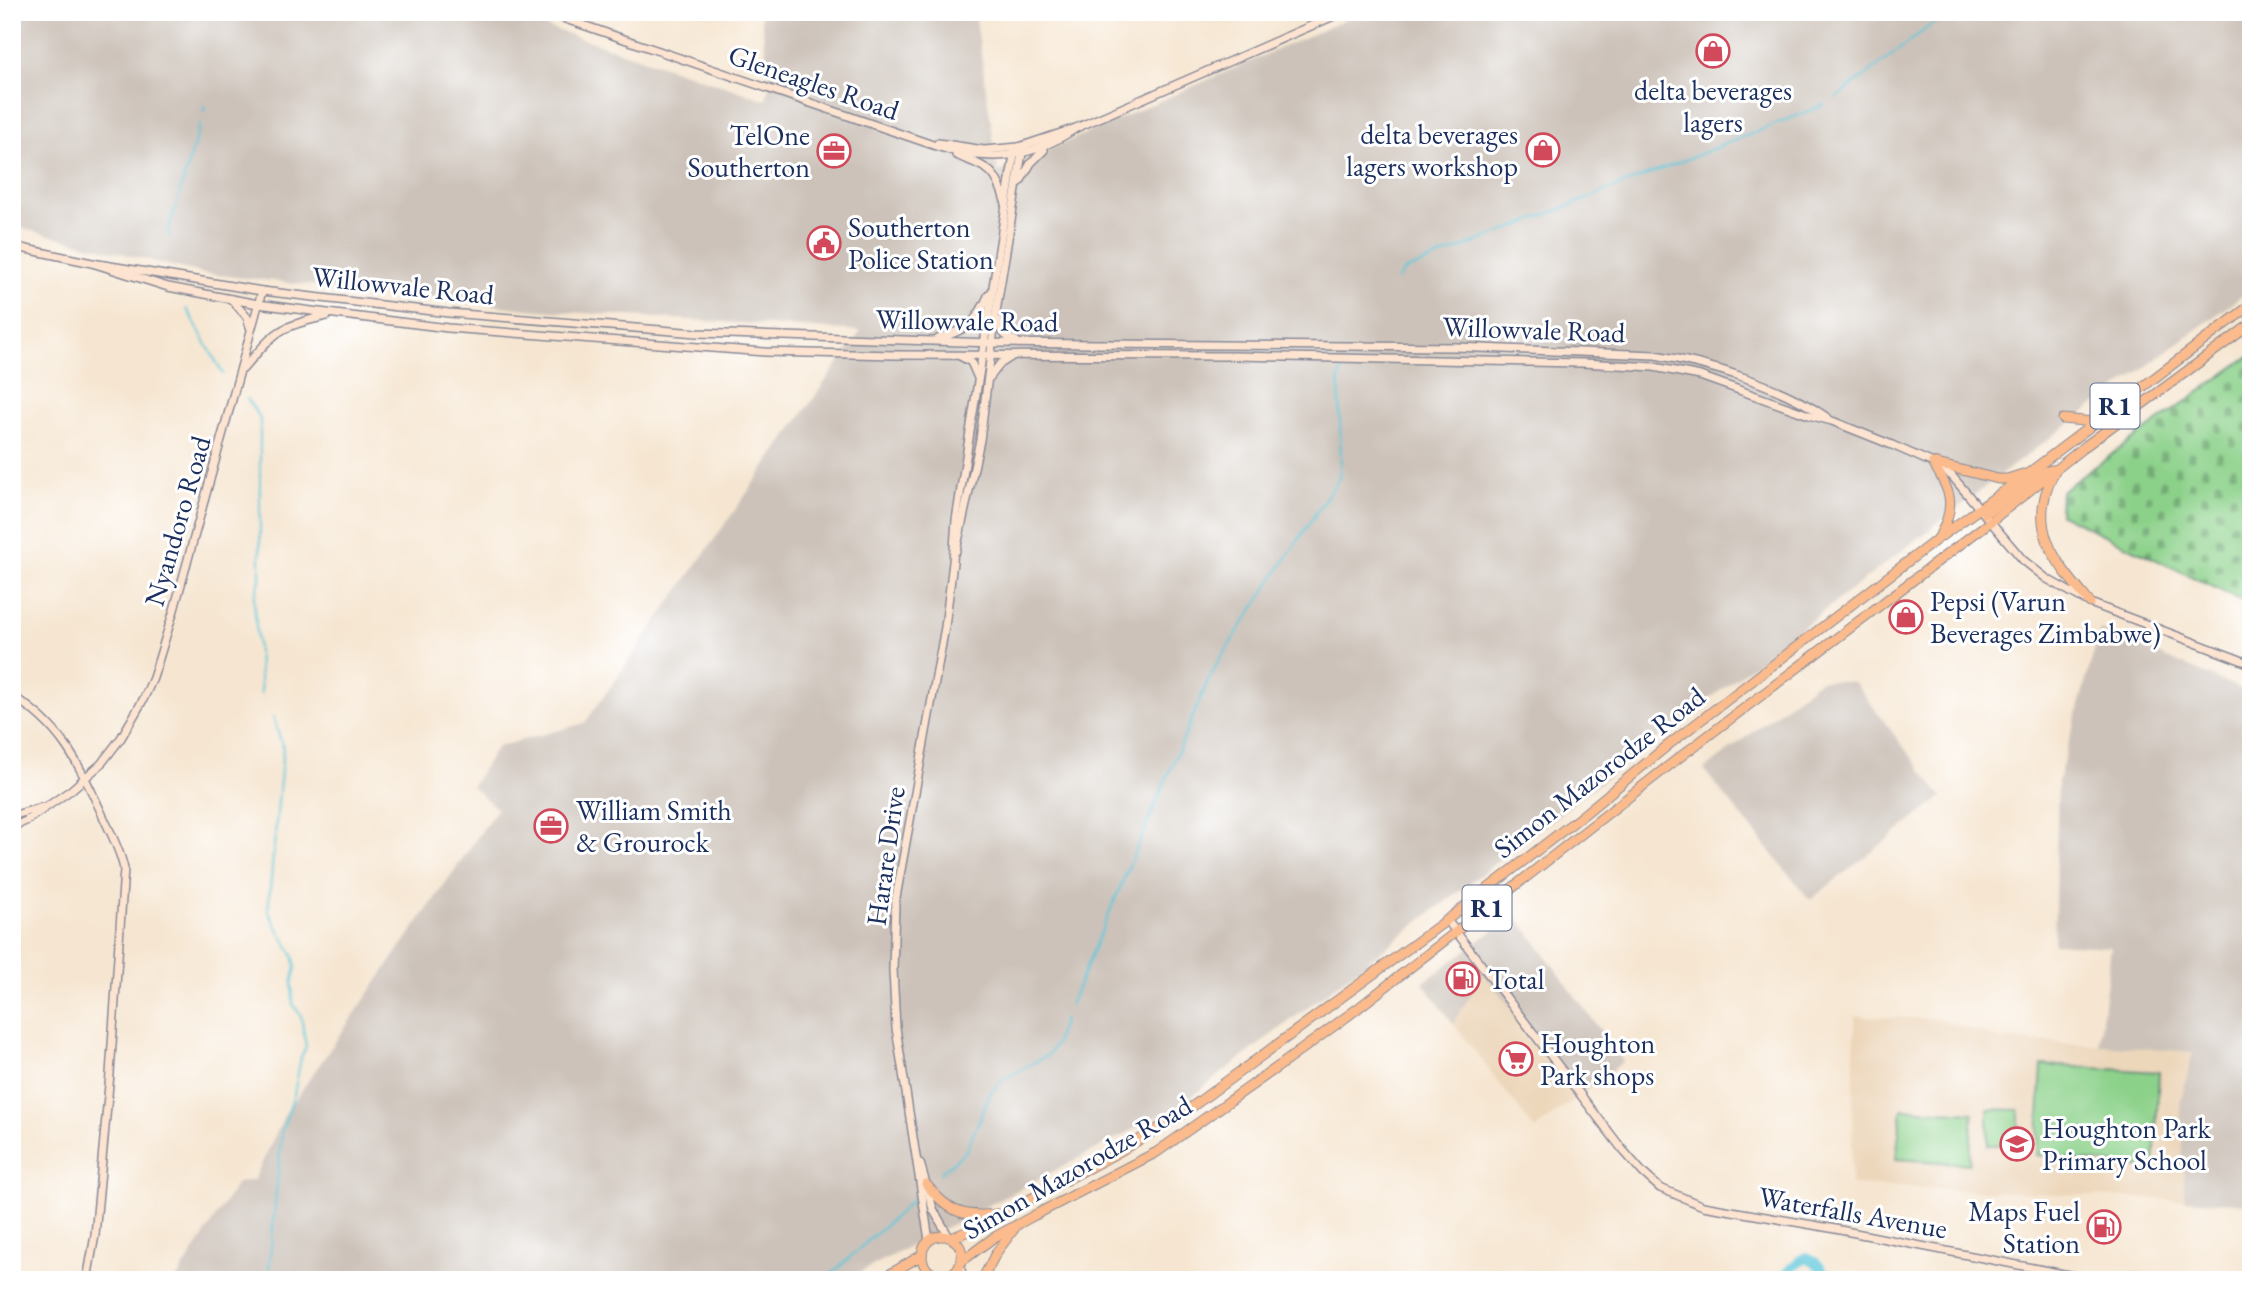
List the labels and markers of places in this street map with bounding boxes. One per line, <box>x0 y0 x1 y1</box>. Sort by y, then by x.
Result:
shop icon: delta beverages lagers <box>1694 32 1732 70</box>
place label: delta beverages lagers <box>1634 72 1792 140</box>
place label: delta beverages lagers workshop <box>1346 116 1518 184</box>
place label: TelOne Southerton <box>687 117 810 185</box>
shop icon: delta beverages lagers workshop <box>1524 131 1562 169</box>
office icon: TelOne Southerton <box>815 132 853 170</box>
place label: Southerton Police Station <box>848 209 994 277</box>
public building icon: Southerton Police Station <box>805 224 843 262</box>
place label: Pepsi (Varun Beverages Zimbabwe) <box>1930 583 2161 651</box>
shop icon: Pepsi (Varun Beverages Zimbabwe) <box>1887 598 1925 636</box>
place label: William Smith & Grourock <box>576 792 732 860</box>
office icon: William Smith & Grourock <box>532 807 570 845</box>
fuel station icon: Total <box>1444 960 1482 998</box>
place label: Total <box>1488 961 1545 997</box>
place label: Houghton Park shops <box>1540 1025 1656 1093</box>
supermarket icon: Houghton Park shops <box>1497 1040 1535 1078</box>
place label: Houghton Park Primary School <box>2042 1110 2212 1178</box>
school or university icon: Houghton Park Primary School <box>1998 1125 2036 1163</box>
place label: Maps Fuel Station <box>1968 1193 2080 1261</box>
fuel station icon: Maps Fuel Station <box>2085 1208 2123 1246</box>

